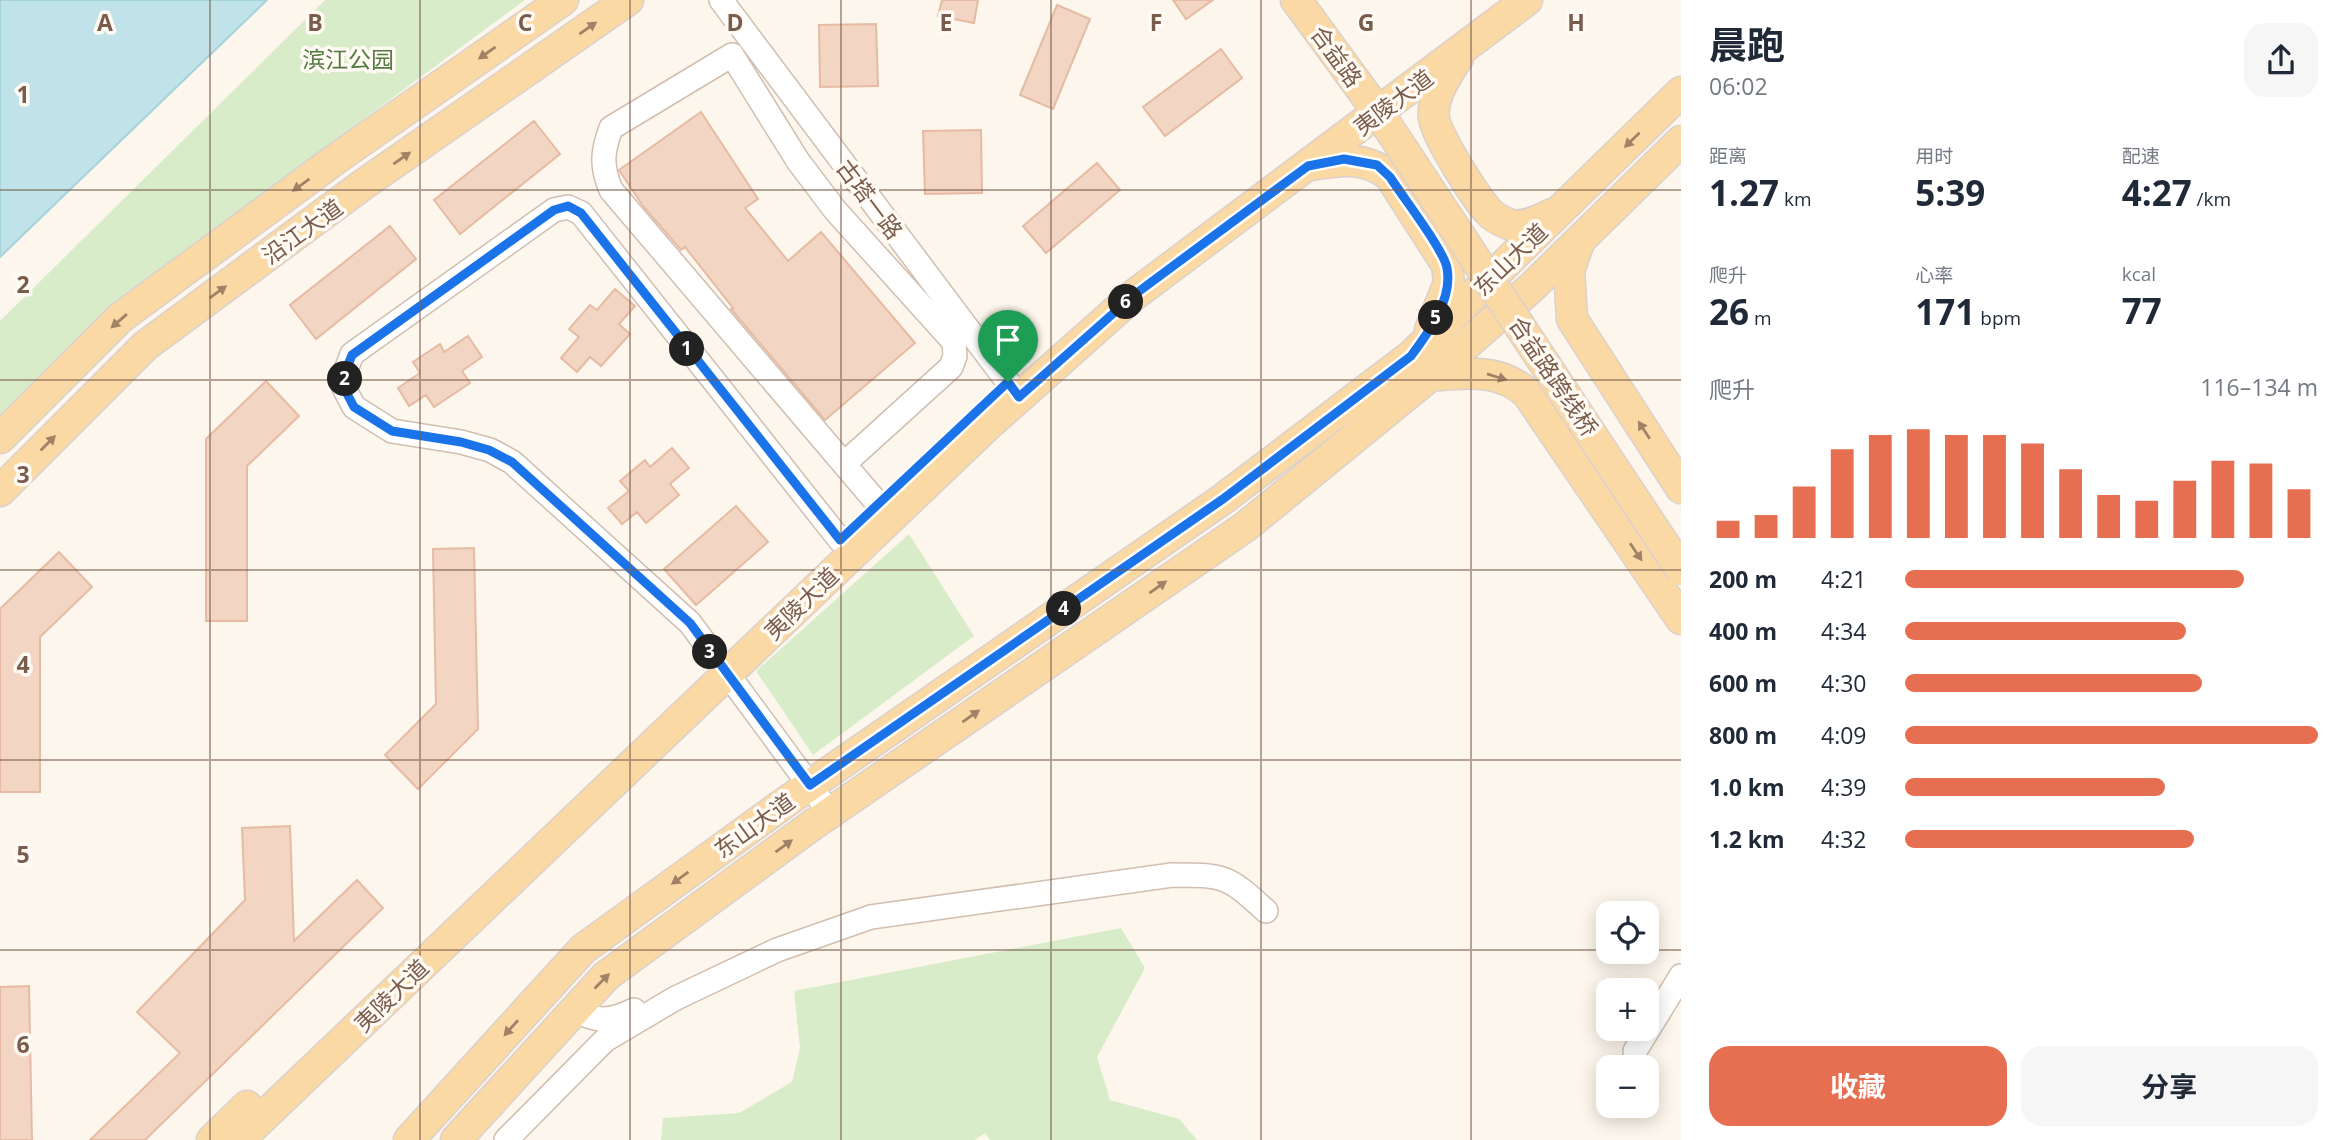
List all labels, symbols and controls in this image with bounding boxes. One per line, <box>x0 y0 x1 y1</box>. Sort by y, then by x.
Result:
text: A <box>97 6 113 38</box>
text: B <box>307 6 323 38</box>
text: C <box>518 6 532 38</box>
text: D <box>726 6 744 38</box>
text: E <box>940 6 952 38</box>
text: F <box>1150 6 1162 38</box>
text: G <box>1358 6 1374 38</box>
text: H <box>1567 6 1585 38</box>
text: 晨跑 <box>1709 18 1785 70</box>
street label: 合益路 <box>1304 19 1370 93</box>
one-way arrow <box>579 21 597 35</box>
button: share <box>2244 23 2318 97</box>
park label: 滨江公园 <box>302 43 394 75</box>
one-way arrow <box>478 46 496 60</box>
street label: 夷陵大道 <box>1347 62 1439 142</box>
text: 06:02 <box>1709 70 1768 102</box>
text: 1 <box>16 78 30 110</box>
one-way arrow <box>1624 132 1641 148</box>
text: 距离 <box>1709 143 1747 169</box>
text: 用时 <box>1915 143 1953 169</box>
text: 配速 <box>2122 143 2160 169</box>
one-way arrow <box>393 151 411 165</box>
street label: 古塔一路 <box>830 153 910 245</box>
text: 1.27 <box>1709 169 1779 216</box>
text: 5:39 <box>1915 169 1985 216</box>
text: 4:27 <box>2122 169 2192 216</box>
one-way arrow <box>292 177 310 191</box>
text: km <box>1779 186 1812 212</box>
text: /km <box>2192 186 2231 212</box>
street label: 沿江大道 <box>255 191 349 271</box>
street label: 东山大道 <box>1466 216 1554 302</box>
text: kcal <box>2122 261 2156 287</box>
text: 爬升 <box>1709 262 1747 288</box>
text: 心率 <box>1915 262 1953 288</box>
text: 2 <box>16 268 30 300</box>
pin: 6 <box>1108 284 1144 320</box>
one-way arrow <box>209 286 227 300</box>
text: 77 <box>2122 287 2162 334</box>
text: 6 <box>1120 288 1131 314</box>
text: 26 <box>1709 288 1749 335</box>
text: 171 <box>1915 288 1975 335</box>
pin: 5 <box>1418 300 1454 336</box>
text: 5 <box>1430 304 1441 330</box>
text: m <box>1749 305 1772 331</box>
text: bpm <box>1975 305 2021 331</box>
pin <box>978 310 1038 382</box>
street label: 合益路跨线桥 <box>1502 310 1606 442</box>
one-way arrow <box>110 313 128 329</box>
icon: arrive <box>989 321 1027 359</box>
pin: 1 <box>670 332 704 366</box>
text: 1 <box>681 335 692 361</box>
pin: 2 <box>328 362 362 396</box>
text: 2 <box>339 365 350 391</box>
text: 116–134 m <box>2200 371 2318 403</box>
one-way arrow <box>1487 372 1508 382</box>
text: 爬升 <box>1709 373 1755 405</box>
one-way arrow <box>1638 421 1651 440</box>
one-way arrow <box>40 434 57 451</box>
text: 3 <box>16 458 30 490</box>
one-way arrow <box>1629 543 1643 561</box>
street label: 夷陵大道 <box>757 560 845 646</box>
text: 200 m <box>1709 563 1777 595</box>
text: 4:21 <box>1821 563 1867 595</box>
one-way arrow <box>1149 580 1167 594</box>
pin: 4 <box>1046 592 1082 626</box>
text: 4 <box>1058 595 1069 621</box>
text: 400 m <box>1709 615 1777 647</box>
text: 4:34 <box>1821 615 1867 647</box>
pin: 3 <box>692 634 728 670</box>
text: 3 <box>704 638 715 664</box>
text: 4 <box>16 648 30 680</box>
text: 600 m <box>1709 667 1777 699</box>
text: 4:30 <box>1821 667 1867 699</box>
one-way arrow <box>962 709 980 723</box>
text: 800 m <box>1709 719 1777 751</box>
text: 4:09 <box>1821 719 1867 751</box>
text: 1.0 km <box>1709 771 1785 803</box>
text: 4:39 <box>1821 771 1867 803</box>
street label: 东山大道 <box>707 785 801 865</box>
text: 1.2 km <box>1709 823 1785 855</box>
text: 4:32 <box>1821 823 1867 855</box>
text: 5 <box>16 838 30 870</box>
one-way arrow <box>775 839 793 853</box>
one-way arrow <box>671 871 689 885</box>
map controls <box>1596 901 1659 1118</box>
button: locate <box>1596 901 1659 964</box>
street label: 夷陵大道 <box>347 952 435 1038</box>
one-way arrow <box>593 973 610 990</box>
button: + <box>1596 978 1659 1041</box>
one-way arrow <box>503 1019 519 1036</box>
text: 6 <box>16 1028 30 1060</box>
button: 收藏 <box>1709 1046 2007 1126</box>
button: 分享 <box>2021 1046 2318 1126</box>
button: − <box>1596 1055 1659 1118</box>

